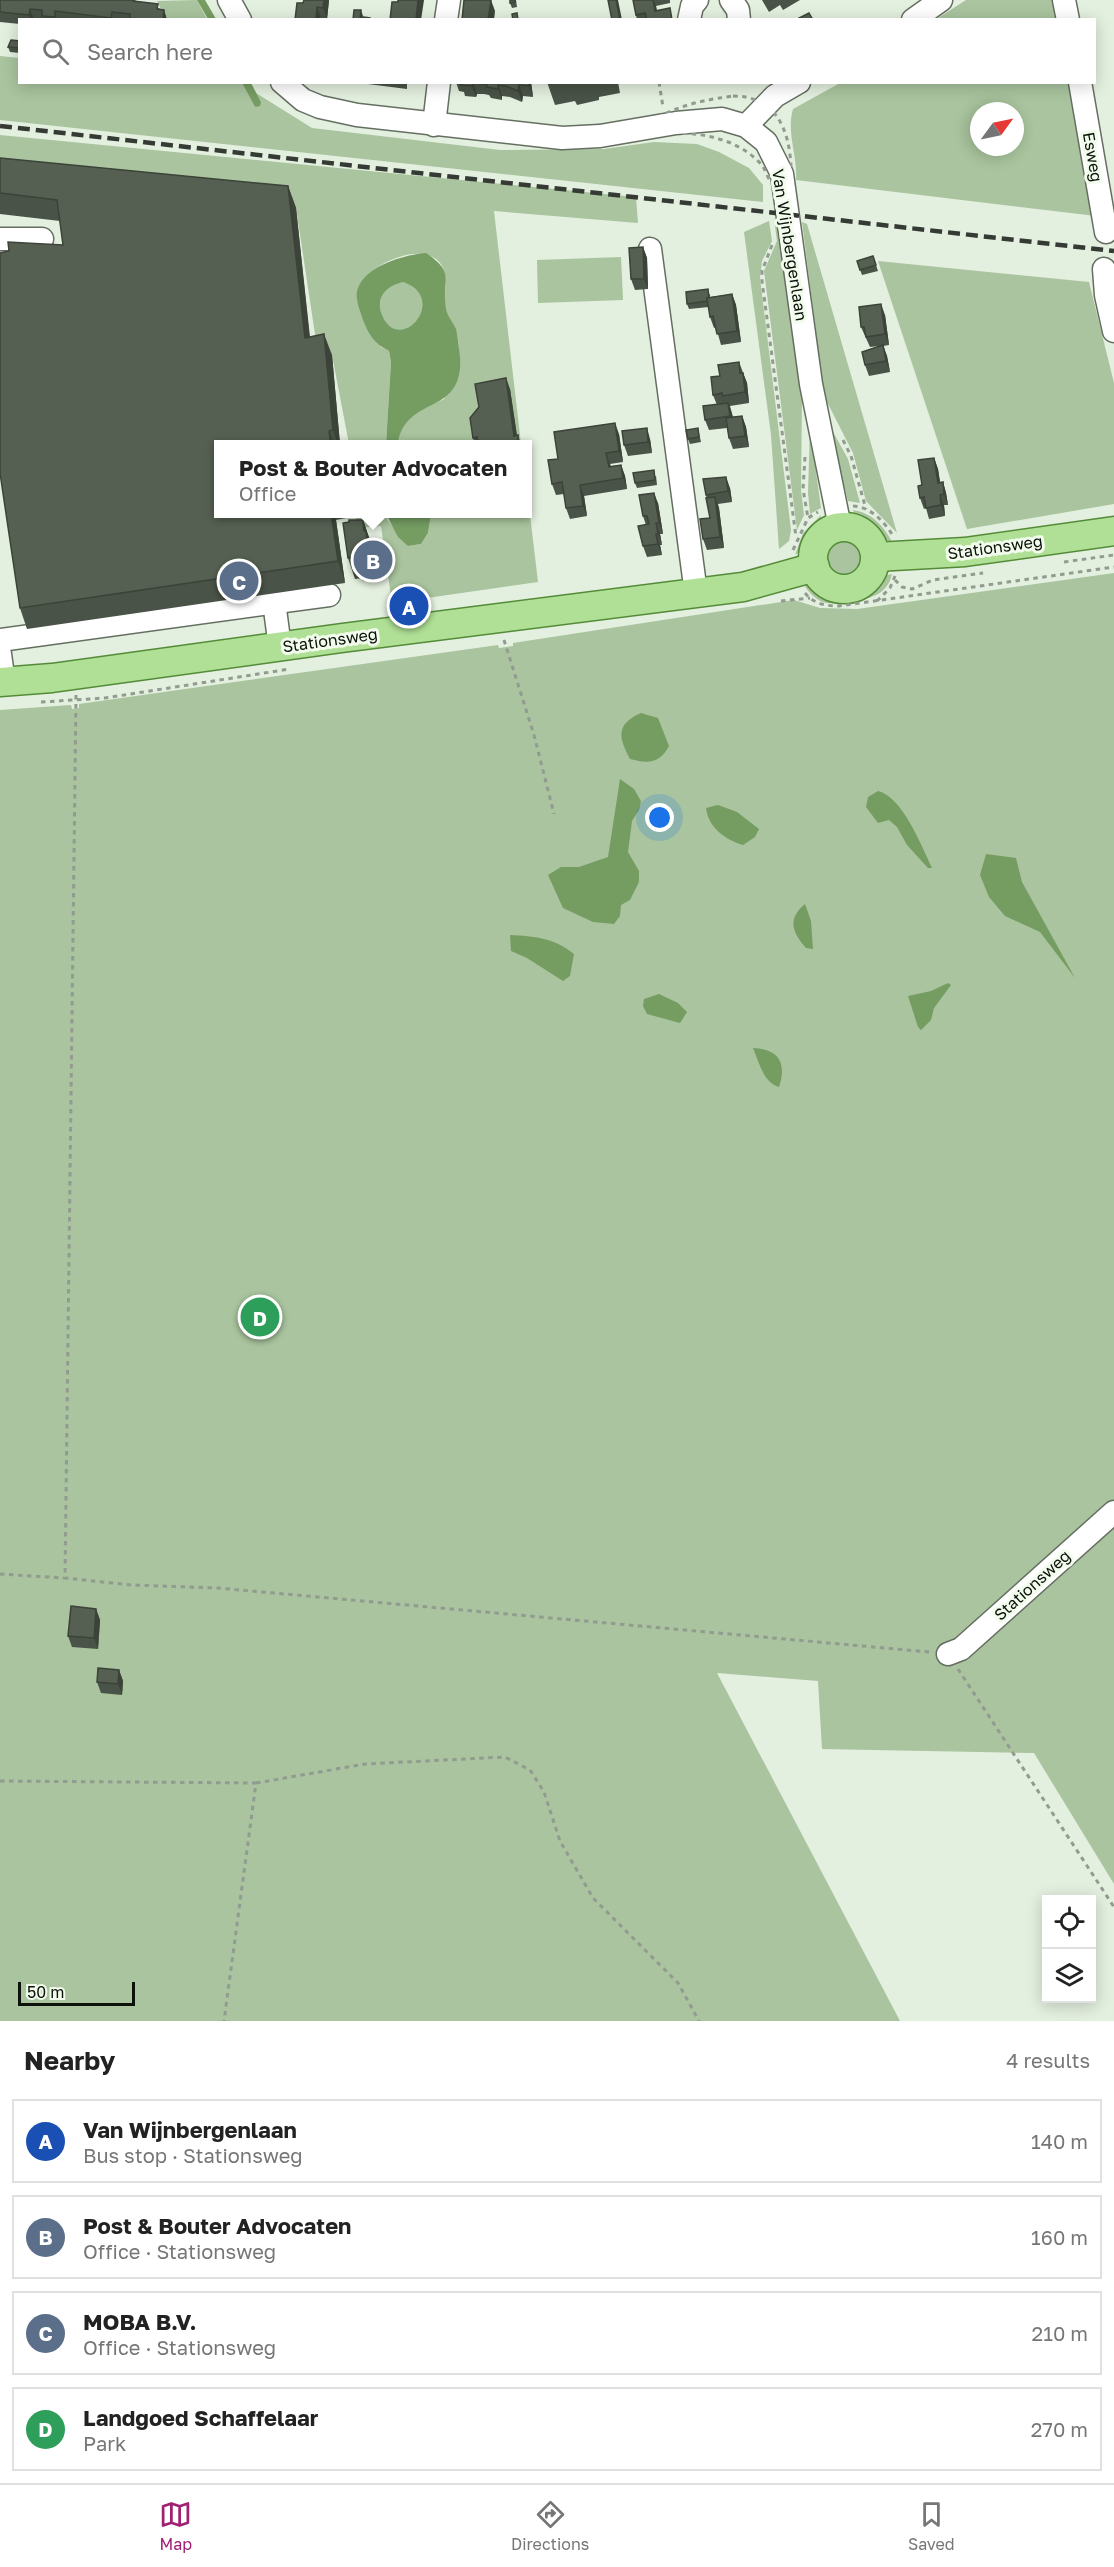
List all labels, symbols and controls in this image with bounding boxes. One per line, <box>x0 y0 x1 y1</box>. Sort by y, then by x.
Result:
search box <box>18 18 1096 84</box>
icon: search <box>39 35 72 68</box>
text: Search here <box>87 38 213 65</box>
north arrow <box>970 102 1024 156</box>
street label: Esweg <box>1079 131 1107 183</box>
street label: Van Wijnbergenlaan <box>768 168 812 322</box>
popup <box>214 440 532 518</box>
text: Post & Bouter Advocaten <box>239 454 507 481</box>
text: Office <box>239 481 296 505</box>
street label: Stationsweg <box>946 530 1044 564</box>
pin: B <box>354 538 392 582</box>
pin: C <box>220 558 258 604</box>
pin: A <box>390 584 428 628</box>
street label: Stationsweg <box>281 623 379 657</box>
your location <box>645 803 674 832</box>
pin: D <box>240 1294 280 1340</box>
street label: Stationsweg <box>990 1546 1074 1624</box>
map controls <box>1042 1895 1096 2003</box>
button: locate <box>1042 1895 1096 1949</box>
button: layers <box>1042 1949 1096 2003</box>
scale bar <box>18 1979 135 2006</box>
text: 50 m <box>27 1982 64 2002</box>
text: Nearby <box>24 2045 115 2076</box>
text: 4 results <box>1006 2048 1090 2072</box>
text: Van Wijnbergenlaan <box>83 2116 297 2143</box>
text: A <box>38 2129 53 2153</box>
text: 140 m <box>1031 2129 1088 2153</box>
text: Bus stop · Stationsweg <box>83 2143 303 2167</box>
text: Post & Bouter Advocaten <box>83 2212 351 2239</box>
text: B <box>38 2225 53 2249</box>
text: 160 m <box>1031 2225 1088 2249</box>
text: Office · Stationsweg <box>83 2239 276 2263</box>
text: MOBA B.V. <box>83 2308 196 2335</box>
text: C <box>38 2321 53 2345</box>
text: 210 m <box>1032 2321 1088 2345</box>
text: Office · Stationsweg <box>83 2335 276 2359</box>
text: Landgoed Schaffelaar <box>83 2404 318 2431</box>
text: D <box>38 2417 53 2441</box>
text: 270 m <box>1031 2417 1088 2441</box>
text: Park <box>83 2431 126 2455</box>
tab: Map <box>159 2498 192 2554</box>
tab: Directions <box>511 2498 589 2554</box>
tab: Saved <box>908 2498 955 2554</box>

